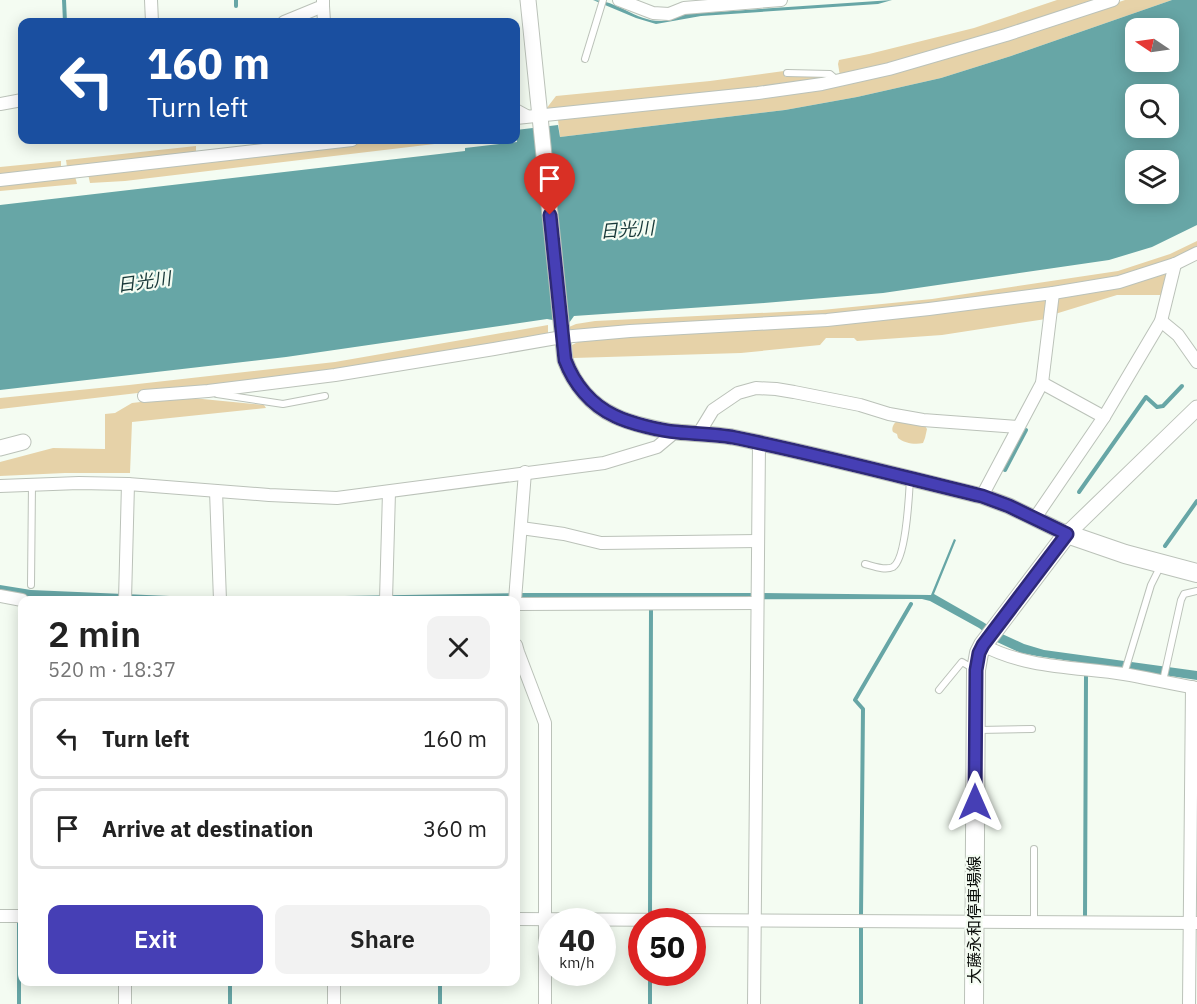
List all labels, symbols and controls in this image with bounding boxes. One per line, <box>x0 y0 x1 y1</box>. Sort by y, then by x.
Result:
north arrow <box>1125 18 1179 72</box>
map controls <box>1125 18 1179 204</box>
text: 160 m <box>147 36 270 91</box>
icon: left <box>48 42 126 120</box>
button: search <box>1125 84 1179 138</box>
text: Turn left <box>147 89 248 124</box>
button: layers <box>1125 150 1179 204</box>
pin <box>524 153 575 215</box>
icon: arrive <box>533 162 566 195</box>
water label: 日光川 <box>599 216 657 243</box>
water label: 日光川 <box>116 266 174 297</box>
text: 2 min <box>48 610 141 657</box>
button: close <box>427 616 490 679</box>
text: 520 m · 18:37 <box>48 656 176 683</box>
icon: left <box>51 722 84 755</box>
text: Turn left <box>102 724 190 753</box>
text: 160 m <box>423 724 487 753</box>
position arrow <box>943 770 1007 834</box>
icon: arrive <box>51 812 84 845</box>
text: Arrive at destination <box>102 814 313 843</box>
text: 360 m <box>423 814 487 843</box>
street label: 大藤永和停車場線 <box>964 856 984 984</box>
button: Exit <box>48 905 263 974</box>
button: Share <box>275 905 490 974</box>
speed limit sign: 50 <box>628 908 706 986</box>
text: 40 <box>559 920 595 959</box>
text: km/h <box>559 953 595 972</box>

